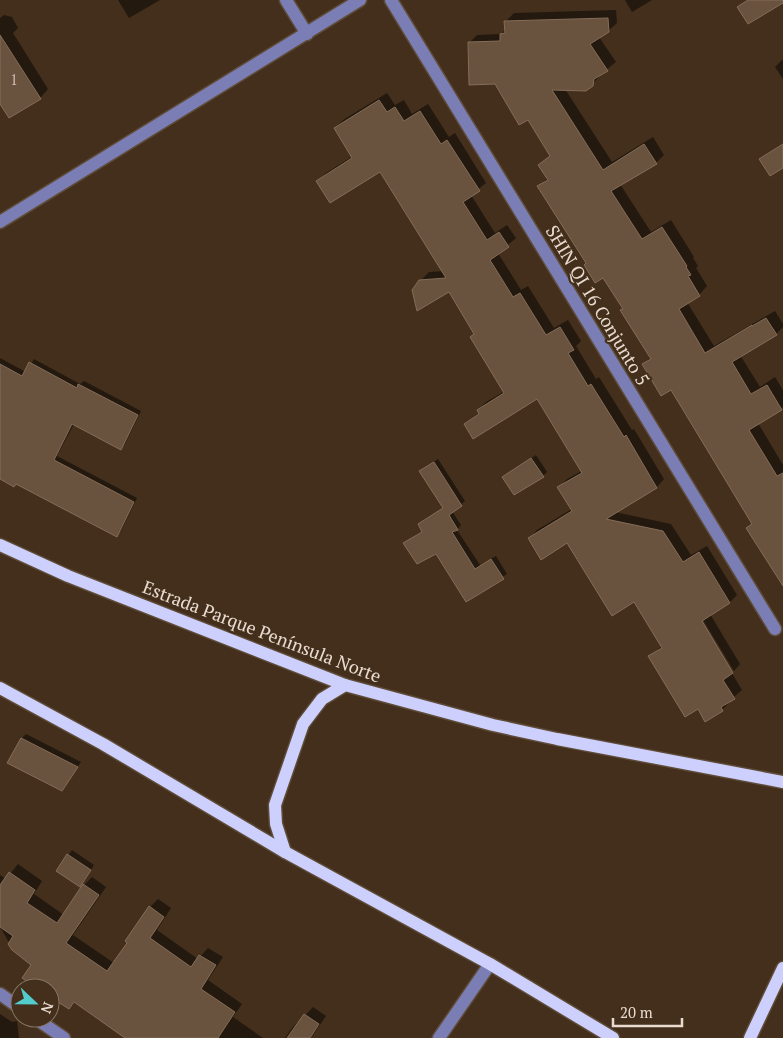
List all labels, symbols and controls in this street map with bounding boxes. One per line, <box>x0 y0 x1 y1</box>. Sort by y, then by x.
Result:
house number: 1 <box>10 69 18 89</box>
street label: SHIN QI 16 Conjunto 5 <box>541 220 655 390</box>
street label: Estrada Parque Península Norte <box>139 574 385 688</box>
north arrow <box>10 978 60 1028</box>
scale bar <box>613 996 682 1028</box>
text: N <box>37 1000 58 1017</box>
text: 20 m <box>620 1002 653 1022</box>

